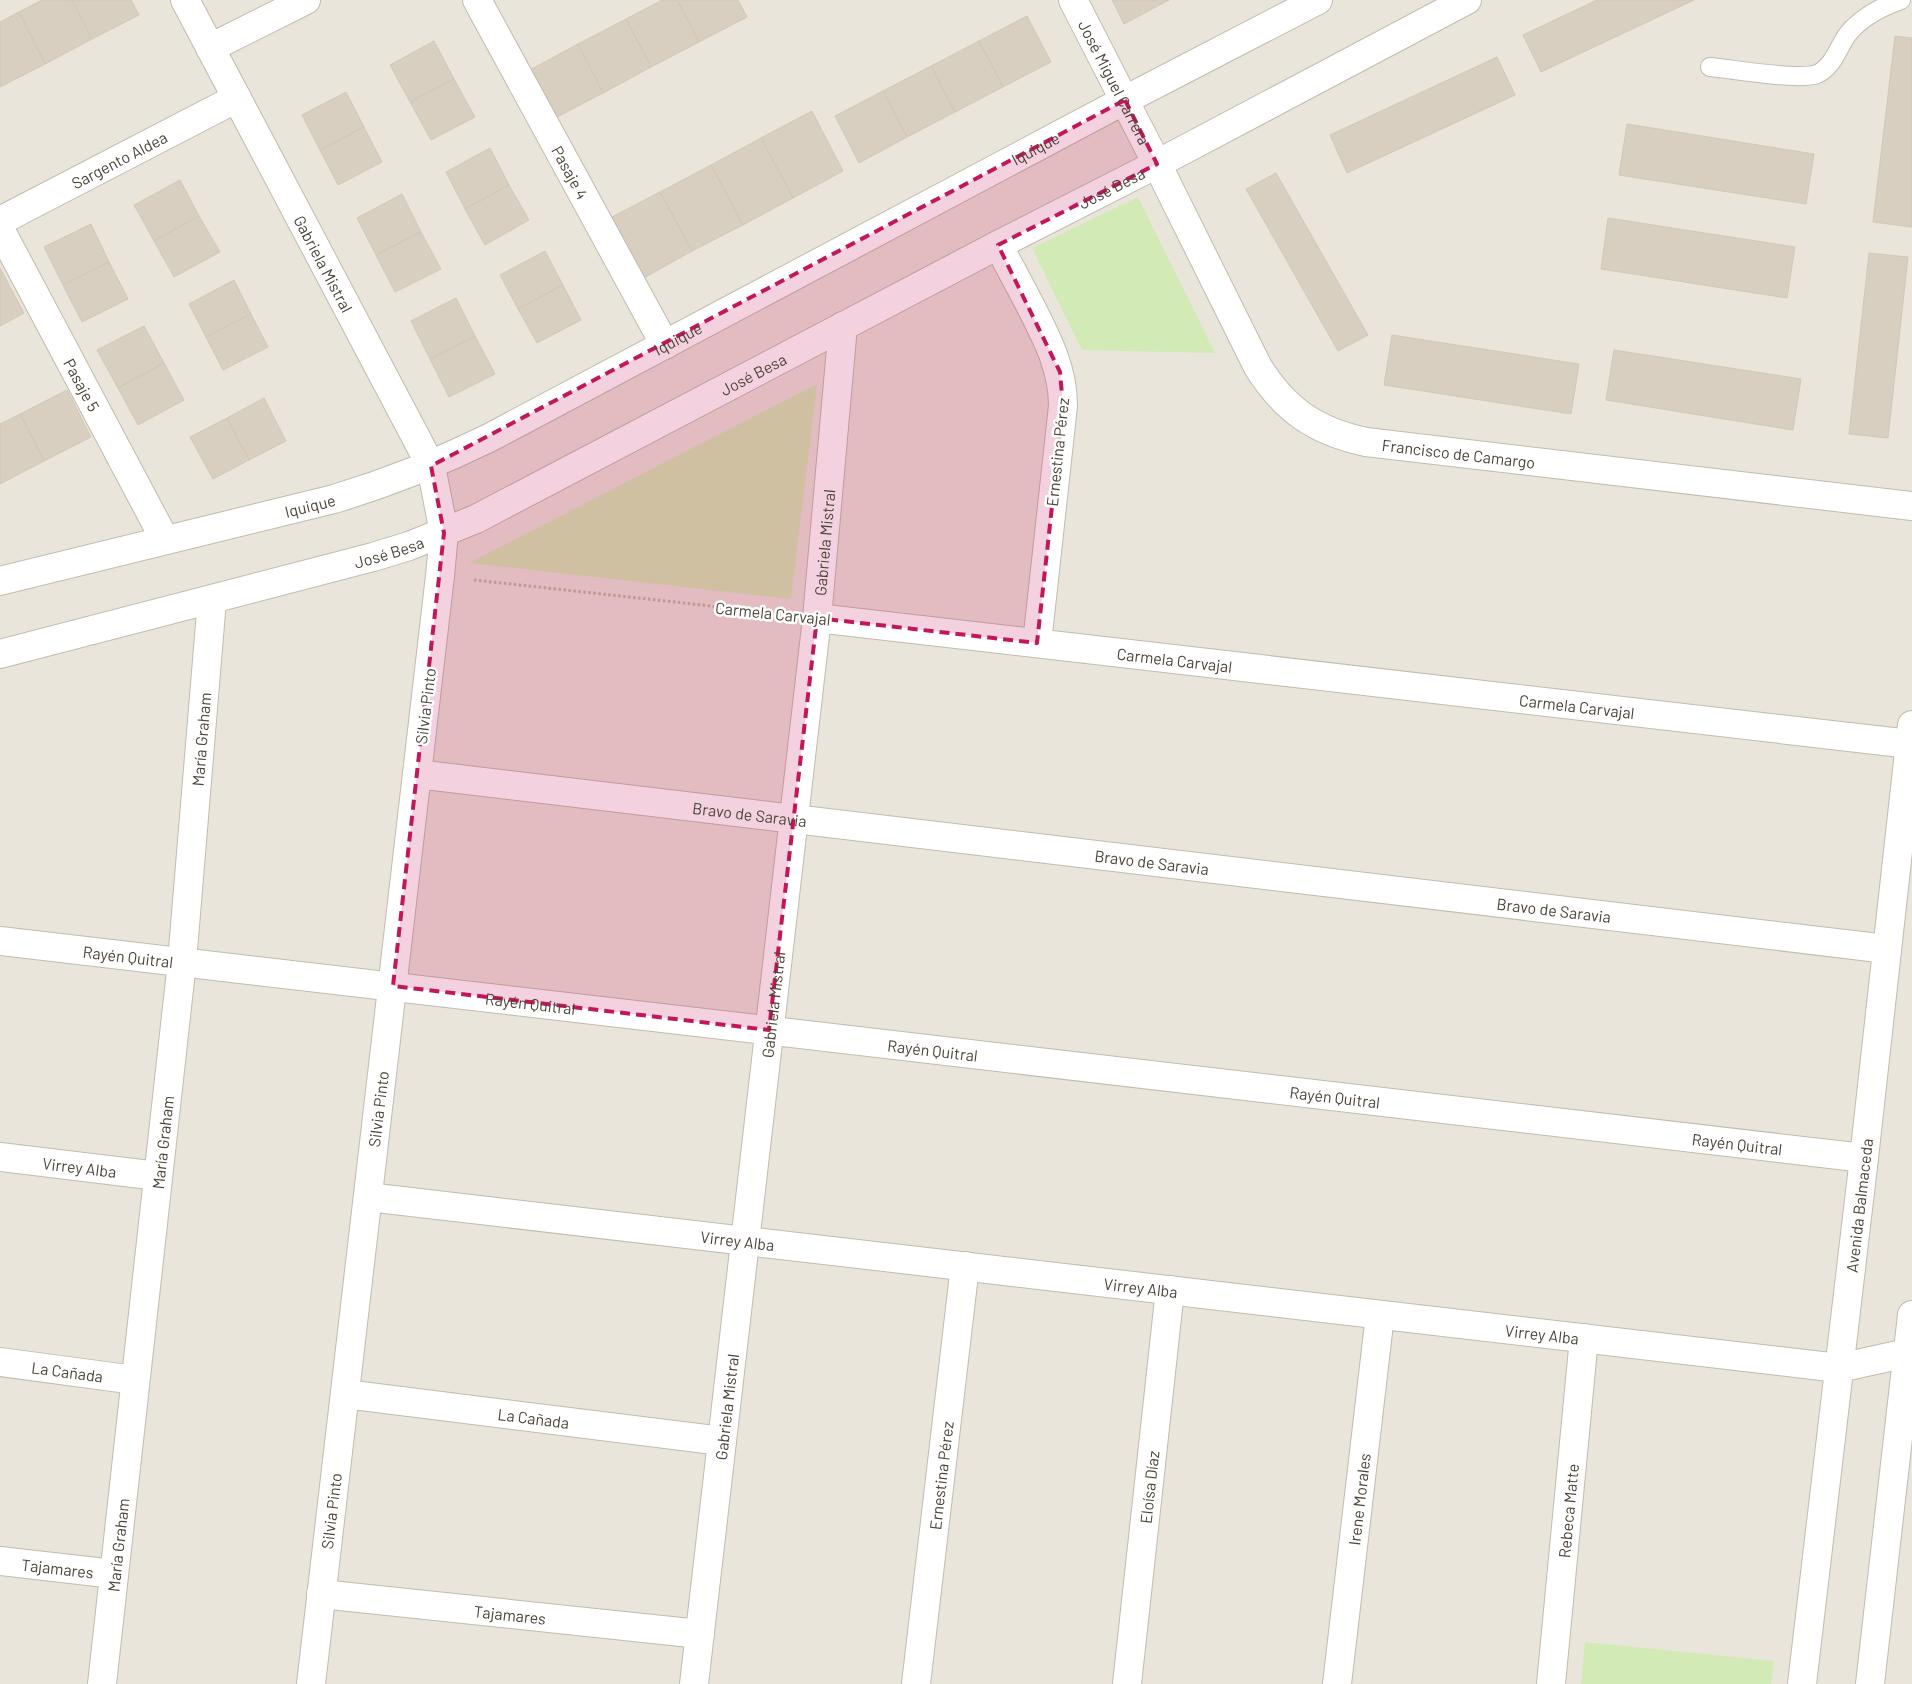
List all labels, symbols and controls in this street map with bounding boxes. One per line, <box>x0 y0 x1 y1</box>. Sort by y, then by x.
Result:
street label: José Miguel Carrera <box>1075 16 1155 147</box>
street label: Sargento Aldea <box>68 127 170 192</box>
street label: Iquique <box>1008 127 1062 168</box>
street label: Pasaje 4 <box>549 142 593 202</box>
street label: José Besa <box>1075 163 1148 212</box>
street label: Gabriela Mistral <box>291 212 357 315</box>
street label: Iquique <box>650 317 705 358</box>
street label: José Besa <box>717 349 789 399</box>
street label: Pasaje 5 <box>61 355 104 414</box>
street label: Ernestina Pérez <box>1042 397 1072 507</box>
street label: Francisco de Camargo <box>1381 434 1536 471</box>
street label: Gabriela Mistral <box>810 488 838 596</box>
street label: Iquique <box>282 490 337 520</box>
street label: José Besa <box>352 532 426 571</box>
street label: Carmela Carvajal <box>714 598 832 628</box>
street label: Carmela Carvajal <box>1116 643 1233 675</box>
street label: Silvia Pinto <box>411 667 439 745</box>
street label: Carmela Carvajal <box>1518 690 1636 722</box>
street label: María Graham <box>187 692 214 787</box>
street label: Bravo de Saravia <box>691 797 808 830</box>
street label: Bravo de Saravia <box>1094 845 1210 878</box>
street label: Bravo de Saravia <box>1496 893 1612 926</box>
street label: Rayén Quitral <box>82 941 174 971</box>
street label: Gabriela Mistral <box>757 950 788 1059</box>
street label: Rayén Quitral <box>484 988 577 1017</box>
street label: Rayén Quitral <box>887 1035 979 1064</box>
street label: Silvia Pinto <box>364 1070 392 1148</box>
street label: Rayén Quitral <box>1289 1082 1381 1111</box>
street label: María Graham <box>147 1095 177 1190</box>
street label: Rayén Quitral <box>1691 1129 1783 1158</box>
street label: Avenida Balmaceda <box>1841 1137 1876 1273</box>
street label: Virrey Alba <box>41 1153 117 1180</box>
street label: Virrey Alba <box>699 1226 776 1254</box>
street label: Virrey Alba <box>1103 1273 1179 1301</box>
street label: Virrey Alba <box>1504 1320 1580 1347</box>
street label: Gabriela Mistral <box>710 1353 742 1461</box>
street label: La Cañada <box>30 1357 104 1385</box>
street label: La Cañada <box>497 1404 570 1431</box>
street label: Ernestina Pérez <box>925 1420 956 1531</box>
street label: Eloísa Díaz <box>1135 1450 1162 1525</box>
street label: Irene Morales <box>1344 1452 1373 1546</box>
street label: Rebeca Matte <box>1554 1463 1581 1559</box>
street label: Silvia Pinto <box>317 1472 345 1550</box>
street label: María Graham <box>103 1497 132 1593</box>
street label: Tajamares <box>21 1554 95 1581</box>
street label: Tajamares <box>473 1601 547 1627</box>

